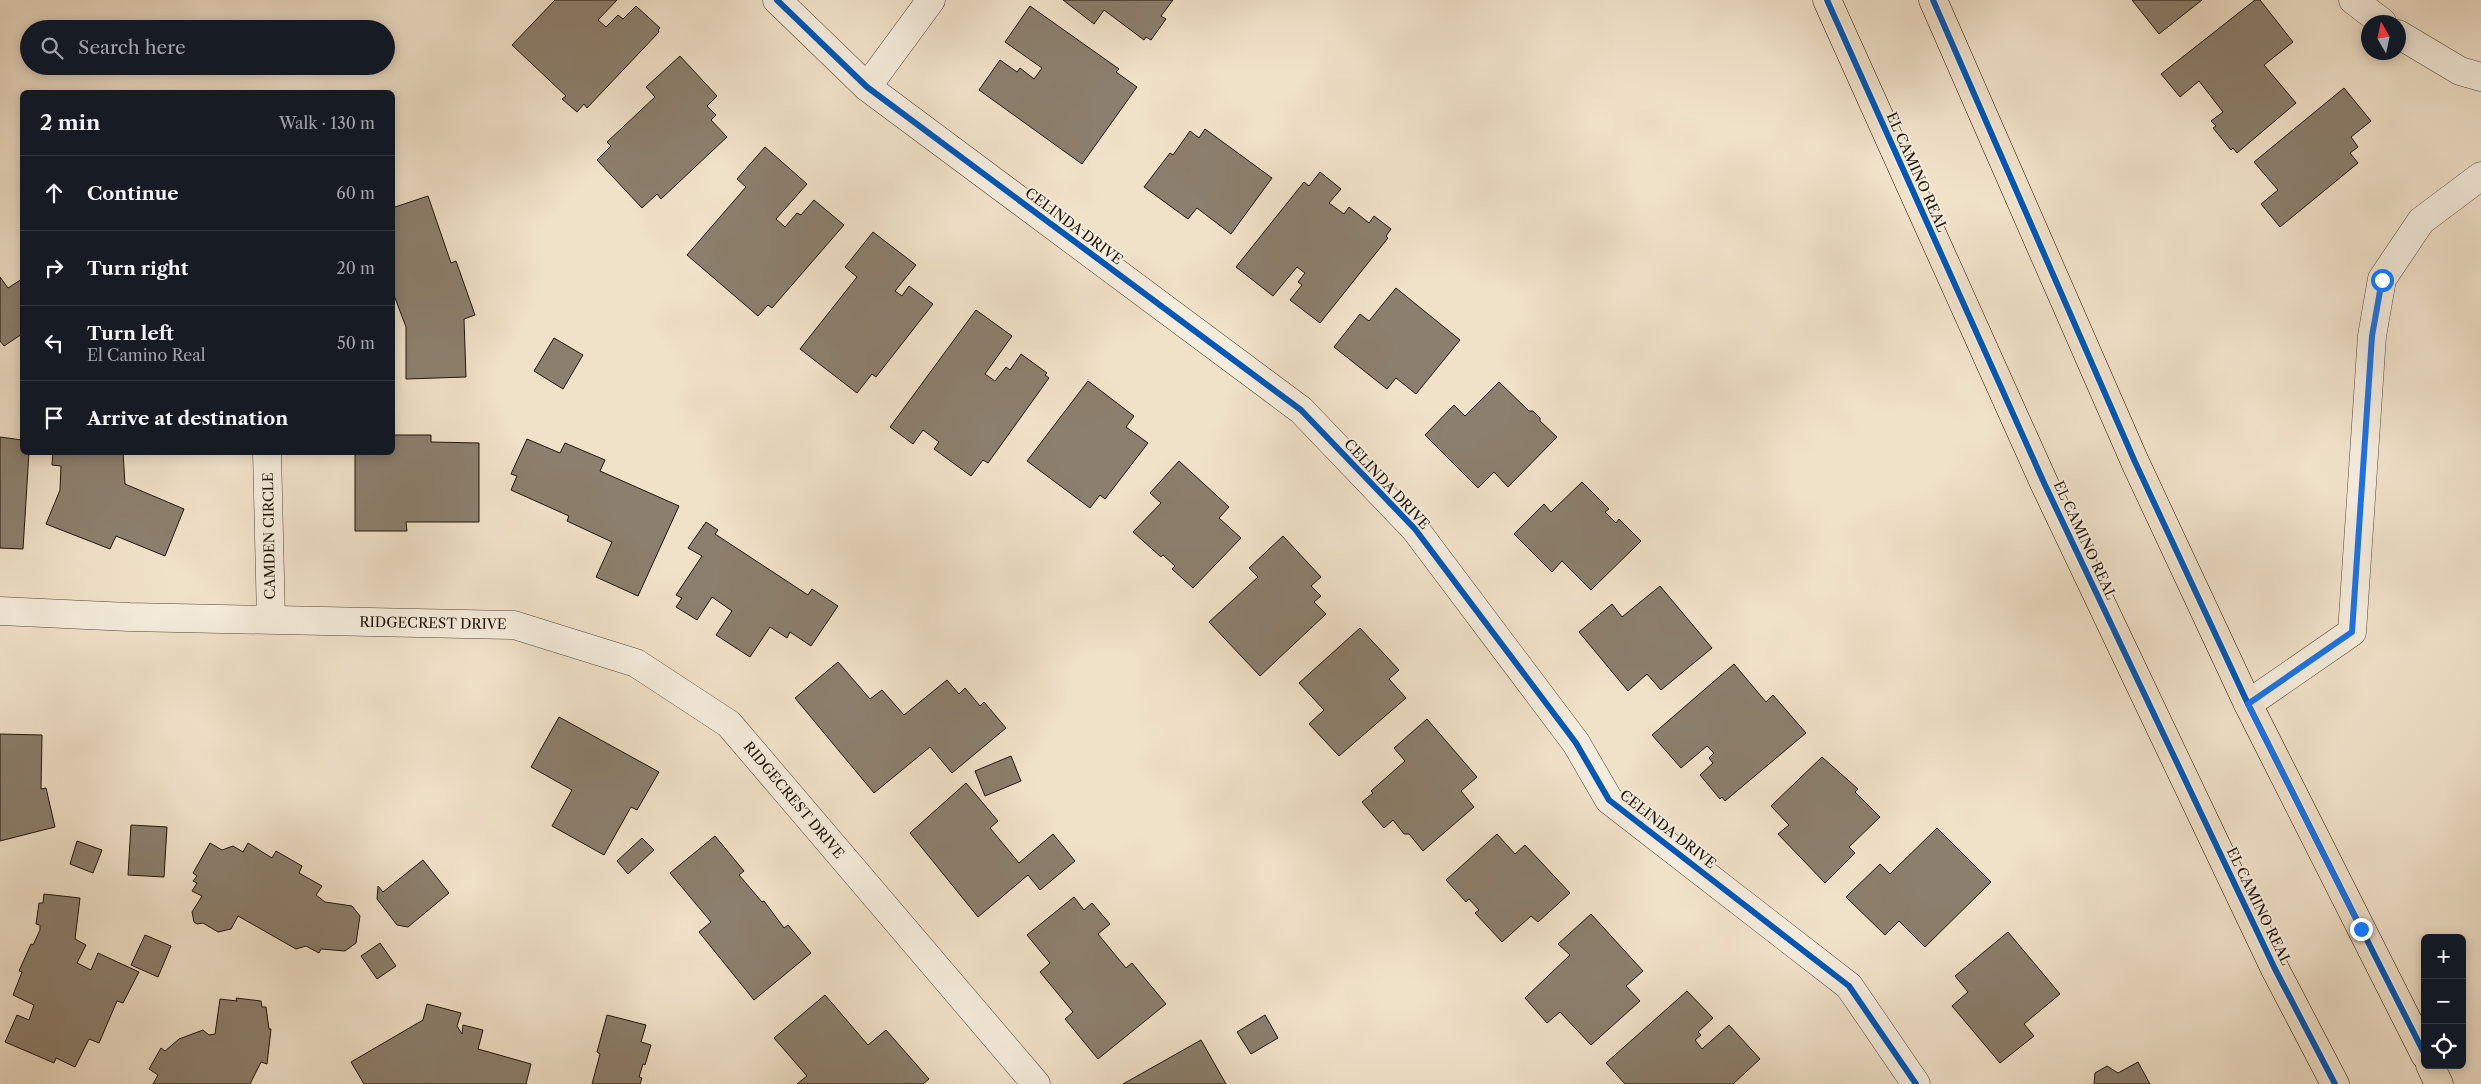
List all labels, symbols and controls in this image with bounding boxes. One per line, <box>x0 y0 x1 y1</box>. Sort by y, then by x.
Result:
north arrow <box>2361 15 2406 60</box>
search box <box>20 20 395 75</box>
icon: search <box>38 34 66 62</box>
text: Search here <box>78 36 186 59</box>
street label: EL CAMINO REAL <box>1883 109 1951 235</box>
text: 2 min <box>40 110 100 135</box>
text: Walk · 130 m <box>279 113 375 133</box>
icon: ahead <box>40 179 68 207</box>
text: Continue <box>87 182 179 205</box>
text: 60 m <box>336 183 375 203</box>
street label: CELINDA DRIVE <box>1022 183 1126 269</box>
icon: right <box>40 254 68 282</box>
text: Turn right <box>87 257 188 280</box>
text: 20 m <box>336 258 375 278</box>
route start <box>2371 269 2394 292</box>
text: Turn left <box>87 322 174 345</box>
icon: left <box>40 329 68 357</box>
text: 50 m <box>337 333 375 353</box>
text: El Camino Real <box>87 345 205 365</box>
icon: arrive <box>40 404 68 432</box>
text: Arrive at destination <box>87 407 288 430</box>
street label: CELINDA DRIVE <box>1340 435 1434 533</box>
street label: CAMDEN CIRCLE <box>259 472 279 600</box>
street label: EL CAMINO REAL <box>2050 478 2120 602</box>
street label: RIDGECREST DRIVE <box>359 613 507 633</box>
street label: RIDGECREST DRIVE <box>740 738 848 862</box>
street label: CELINDA DRIVE <box>1616 786 1720 872</box>
street label: EL CAMINO REAL <box>2223 844 2295 968</box>
route end <box>2350 918 2373 941</box>
map controls <box>2421 934 2466 1069</box>
button: + <box>2421 934 2466 979</box>
button: − <box>2421 979 2466 1024</box>
button: locate <box>2421 1024 2466 1069</box>

